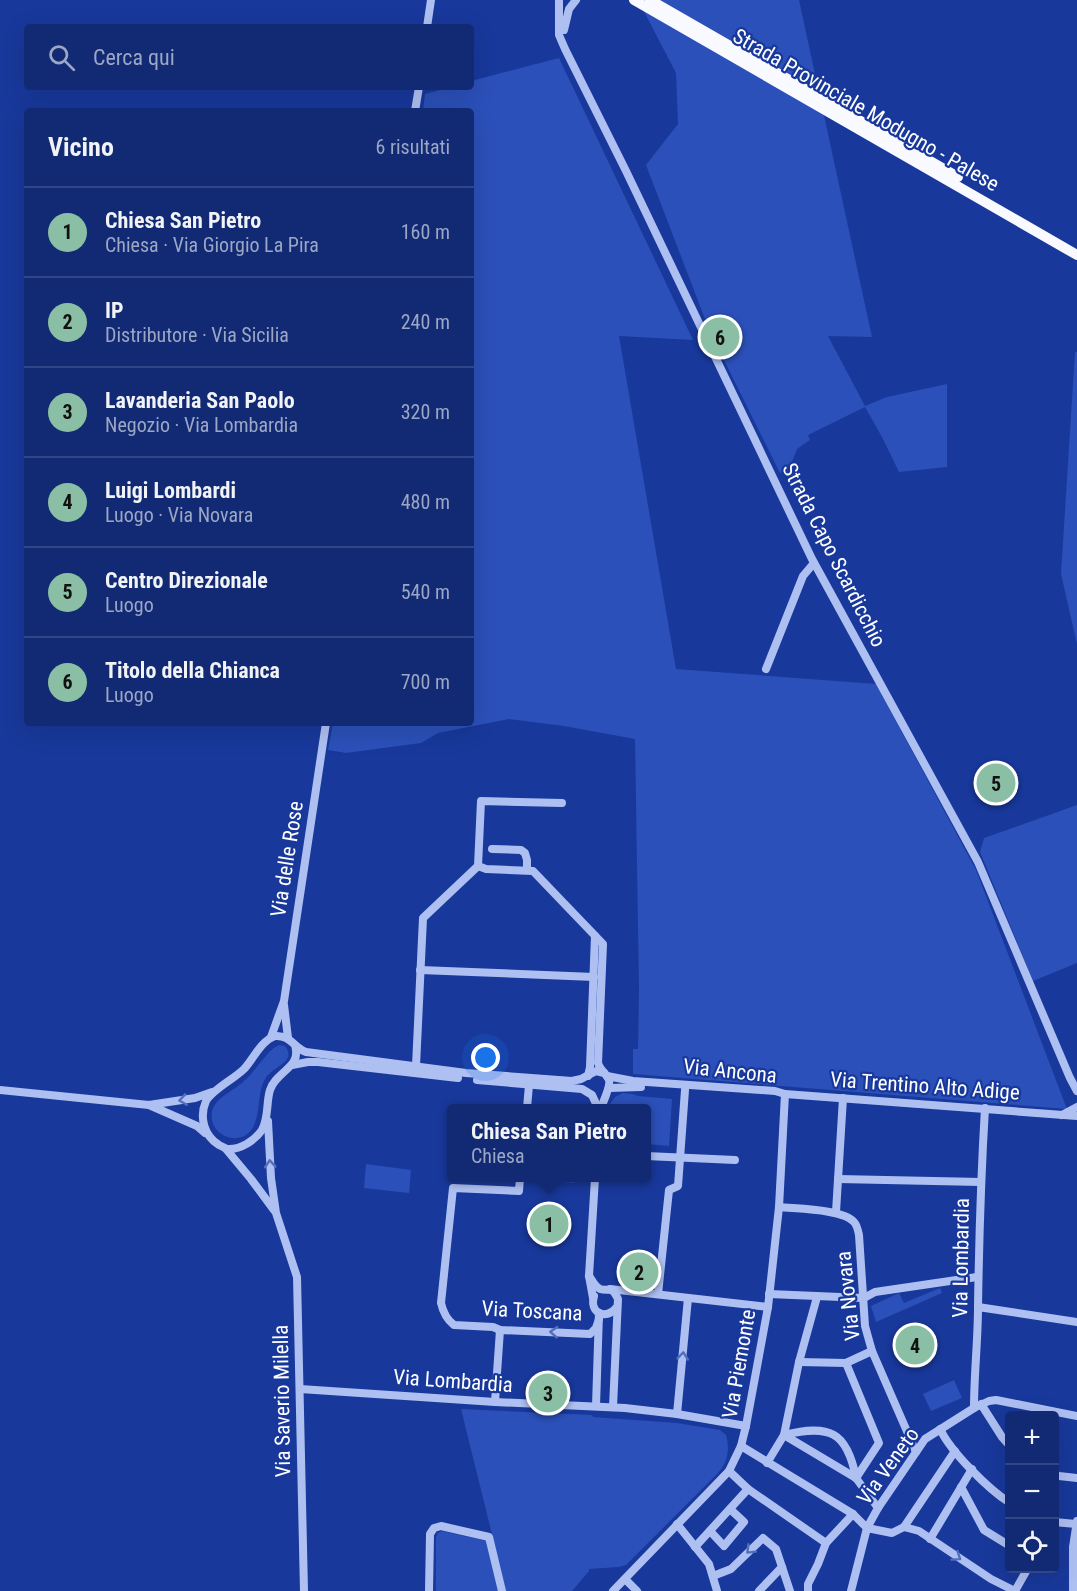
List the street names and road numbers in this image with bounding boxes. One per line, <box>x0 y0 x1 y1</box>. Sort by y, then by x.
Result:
street label: Strada Provinciale Modugno - Palese <box>729 24 1003 196</box>
street label: Strada Capo Scardicchio <box>777 459 891 651</box>
street label: Via delle Rose <box>266 799 308 919</box>
street label: Via Ancona <box>682 1054 778 1088</box>
street label: Via Trentino Alto Adige <box>829 1067 1021 1105</box>
street label: Via Lombardia <box>948 1198 974 1318</box>
street label: Via Novara <box>831 1250 865 1342</box>
street label: Via Toscana <box>481 1296 583 1326</box>
street label: Via Piemonte <box>718 1307 760 1420</box>
street label: Via Saverio Milella <box>269 1325 295 1477</box>
street label: Via Lombardia <box>392 1365 514 1397</box>
street label: Via Veneto <box>852 1423 924 1509</box>

